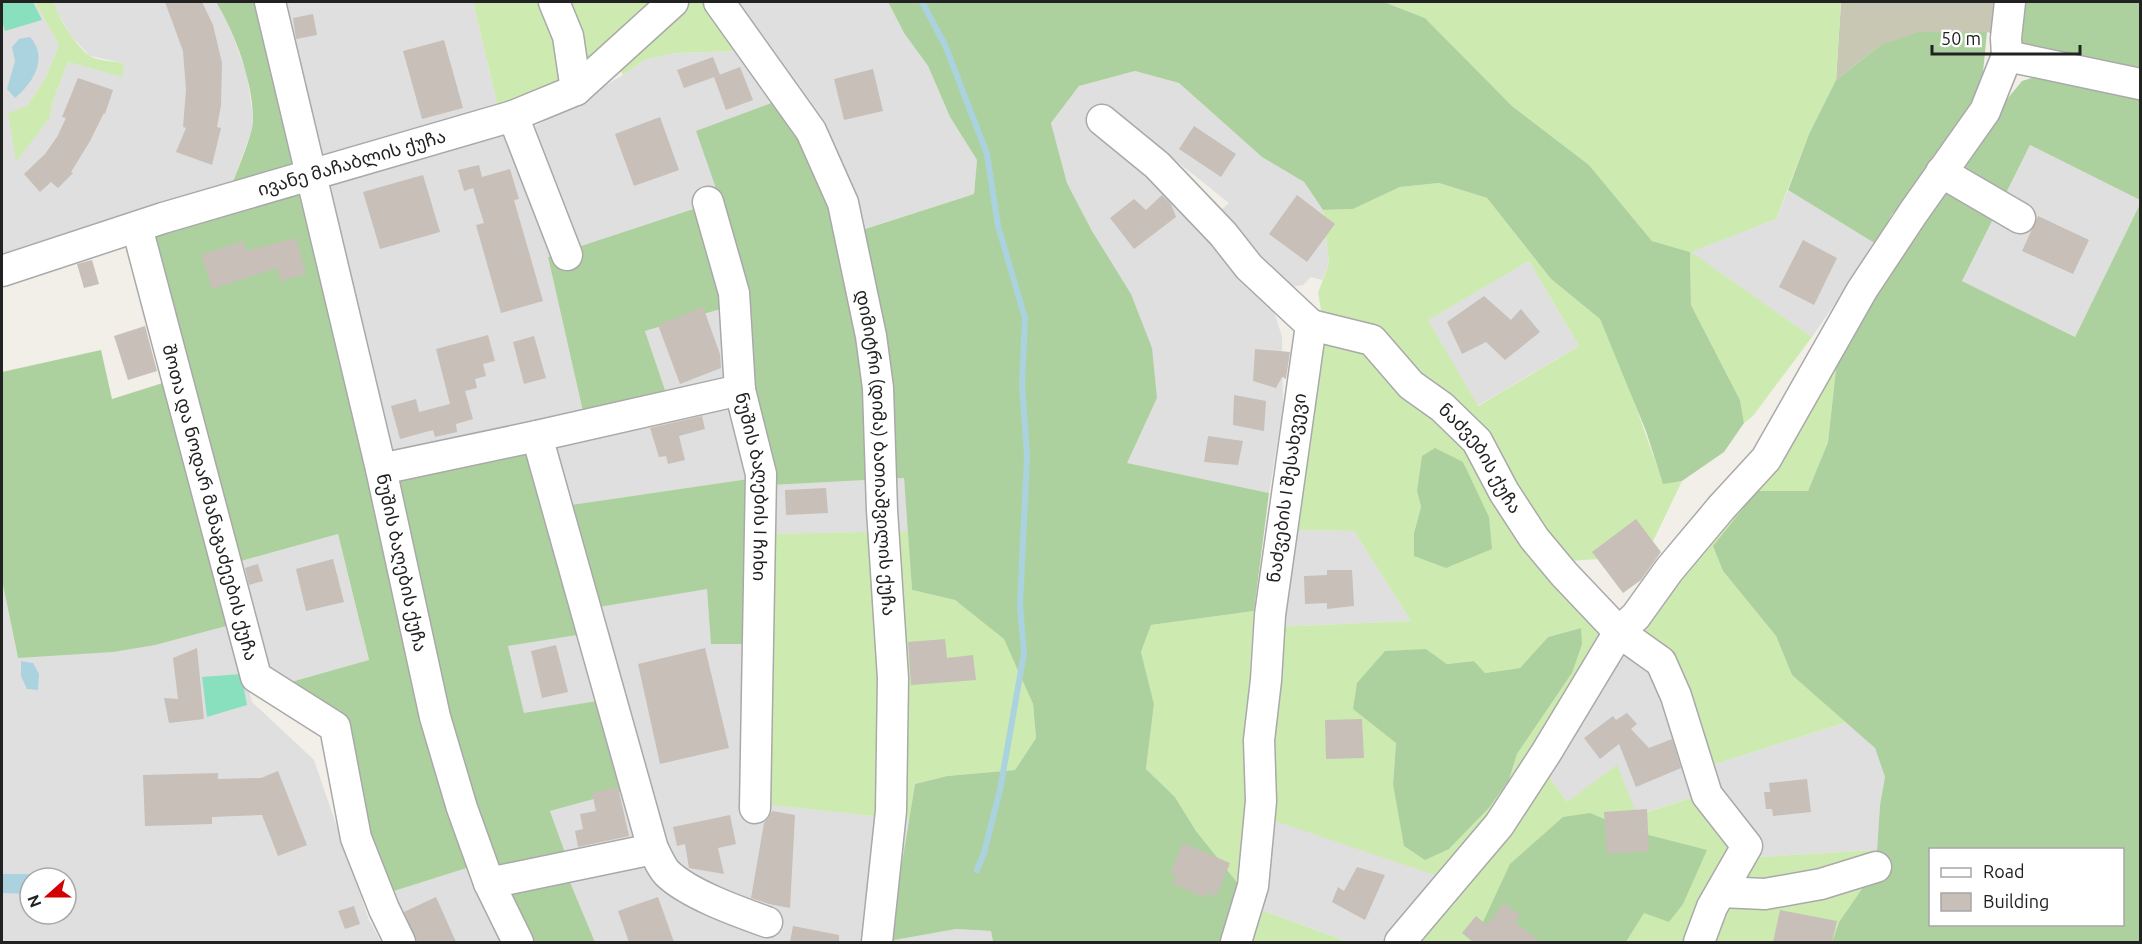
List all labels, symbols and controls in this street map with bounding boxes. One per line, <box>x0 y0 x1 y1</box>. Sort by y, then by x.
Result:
scale bar <box>1932 18 2080 56</box>
text: 50 m <box>1941 28 1981 48</box>
street label: ივანე მაჩაბლის ქუჩა <box>255 125 448 199</box>
street label: დიმიტრი (დიმა) ბათიაშვილის ქუჩა <box>851 288 900 617</box>
street label: შოთა და ნოდარ მანაგაძეების ქუჩა <box>159 342 262 663</box>
street label: ნუშის ბაღების I ჩიხი <box>732 390 772 581</box>
street label: ნაძვების I შესახვევი <box>1263 392 1311 584</box>
street label: ნაძვების ქუჩა <box>1435 399 1526 517</box>
street label: ნუშის ბაღების ქუჩა <box>373 472 432 654</box>
legend <box>1929 848 2124 926</box>
text: Road <box>1983 861 2025 881</box>
north arrow <box>18 866 78 926</box>
text: Building <box>1983 891 2049 911</box>
text: N <box>23 893 45 910</box>

